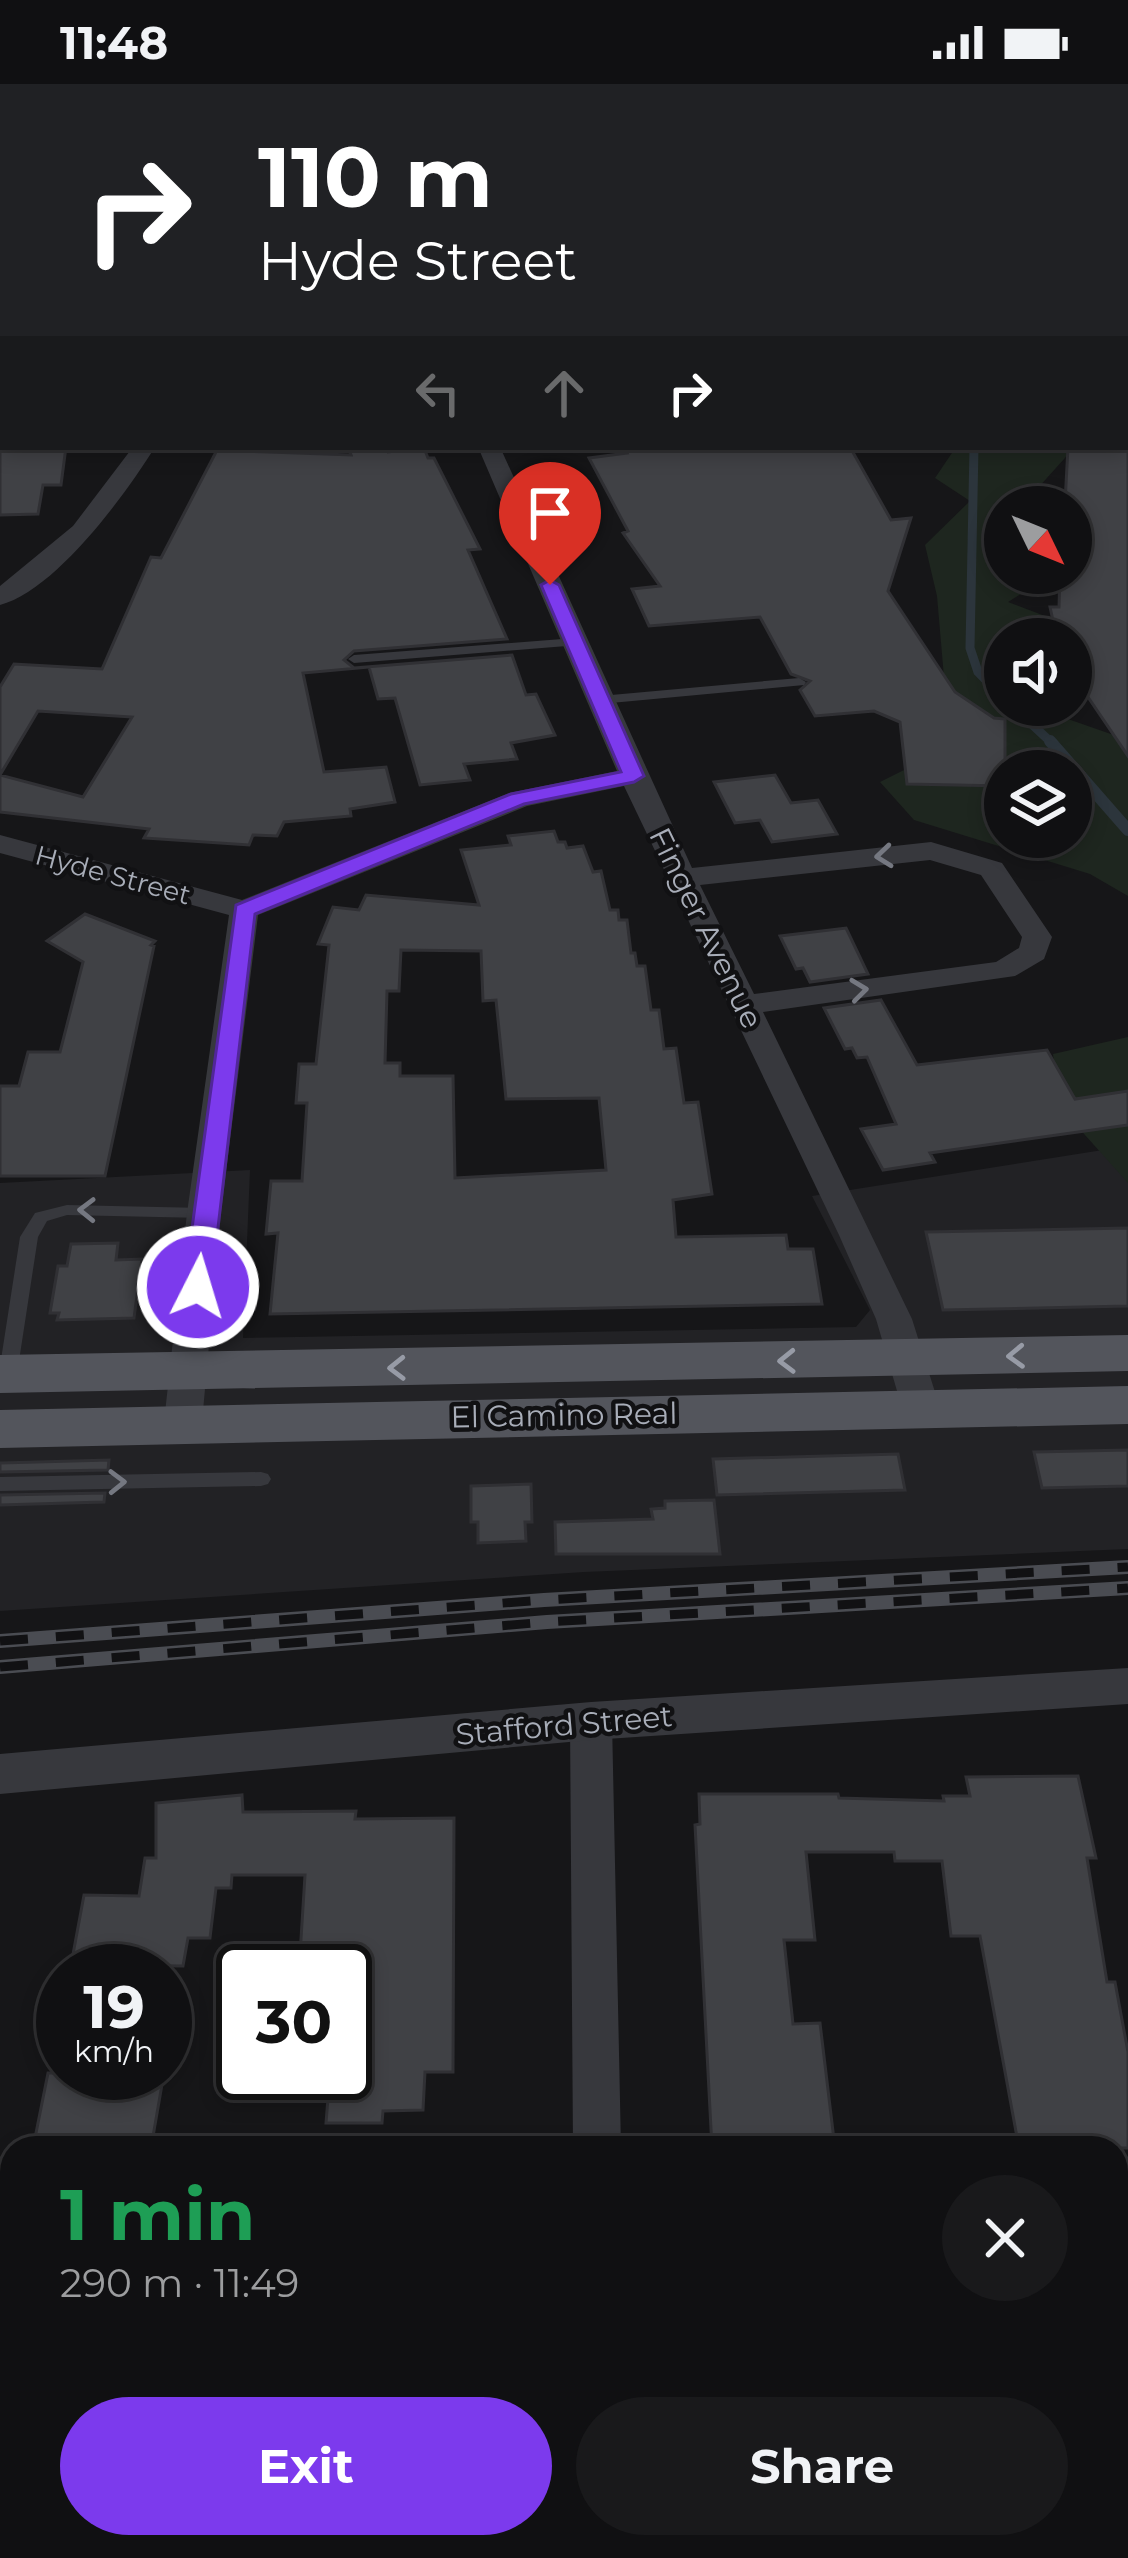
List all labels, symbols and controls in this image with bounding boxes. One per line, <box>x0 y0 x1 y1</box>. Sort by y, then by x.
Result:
text: 11:48 <box>60 15 168 70</box>
text: 110 m <box>258 126 493 228</box>
icon: right <box>60 132 216 288</box>
text: Hyde Street <box>258 228 577 294</box>
icon: left <box>405 360 471 426</box>
icon: ahead <box>531 360 597 426</box>
icon: right <box>657 360 723 426</box>
pin <box>499 462 601 585</box>
icon: arrive <box>517 480 583 546</box>
north arrow <box>984 486 1092 594</box>
map controls <box>984 486 1092 858</box>
button: sound <box>984 618 1092 726</box>
button: layers <box>984 750 1092 858</box>
street label: Finger Avenue <box>641 821 771 1035</box>
street label: Hyde Street <box>32 838 194 912</box>
one-way arrow <box>874 843 893 868</box>
one-way arrow <box>849 978 869 1004</box>
one-way arrow <box>77 1198 96 1224</box>
position arrow <box>135 1224 261 1350</box>
one-way arrow <box>1006 1343 1025 1369</box>
one-way arrow <box>777 1348 796 1374</box>
one-way arrow <box>387 1354 406 1380</box>
street label: El Camino Real <box>450 1395 678 1435</box>
one-way arrow <box>109 1469 127 1495</box>
street label: Stafford Street <box>454 1697 674 1753</box>
speed limit sign: 30 <box>216 1944 372 2100</box>
text: 19 <box>83 1970 145 2043</box>
text: km/h <box>74 2033 154 2070</box>
text: 1 min <box>60 2170 256 2258</box>
button: close <box>942 2175 1068 2301</box>
text: 290 m · 11:49 <box>60 2259 299 2307</box>
button: Exit <box>60 2397 552 2535</box>
button: Share <box>576 2397 1068 2535</box>

